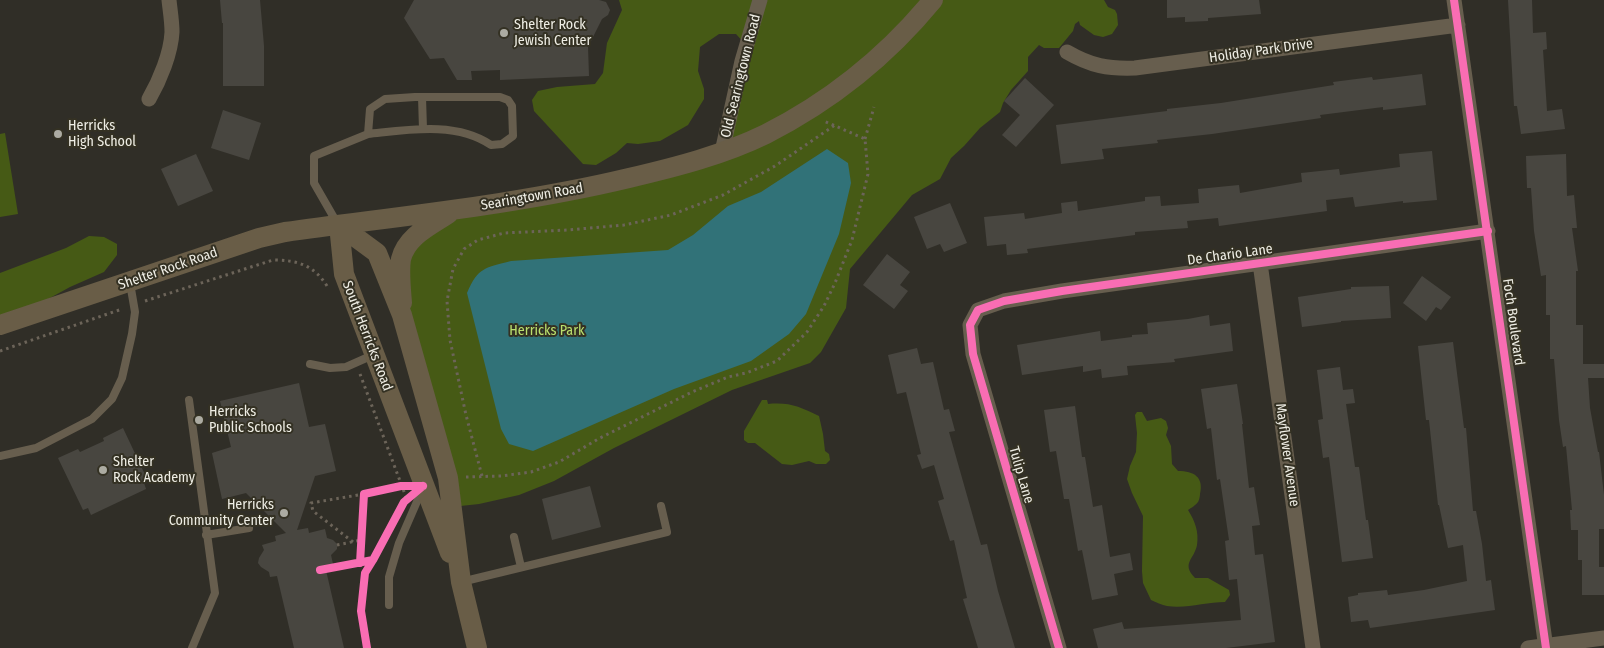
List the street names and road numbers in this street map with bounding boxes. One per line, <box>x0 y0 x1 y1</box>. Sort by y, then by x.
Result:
street label: Old Searingtown Road <box>718 12 764 140</box>
street label: Holiday Park Drive <box>1208 35 1314 67</box>
street label: Searingtown Road <box>480 180 584 214</box>
street label: De Chario Lane <box>1186 241 1274 269</box>
street label: Shelter Rock Road <box>116 244 220 294</box>
street label: Foch Boulevard <box>1499 278 1527 366</box>
street label: South Herricks Road <box>338 279 396 393</box>
street label: Mayflower Avenue <box>1271 402 1303 508</box>
street label: Tulip Lane <box>1005 445 1037 505</box>

